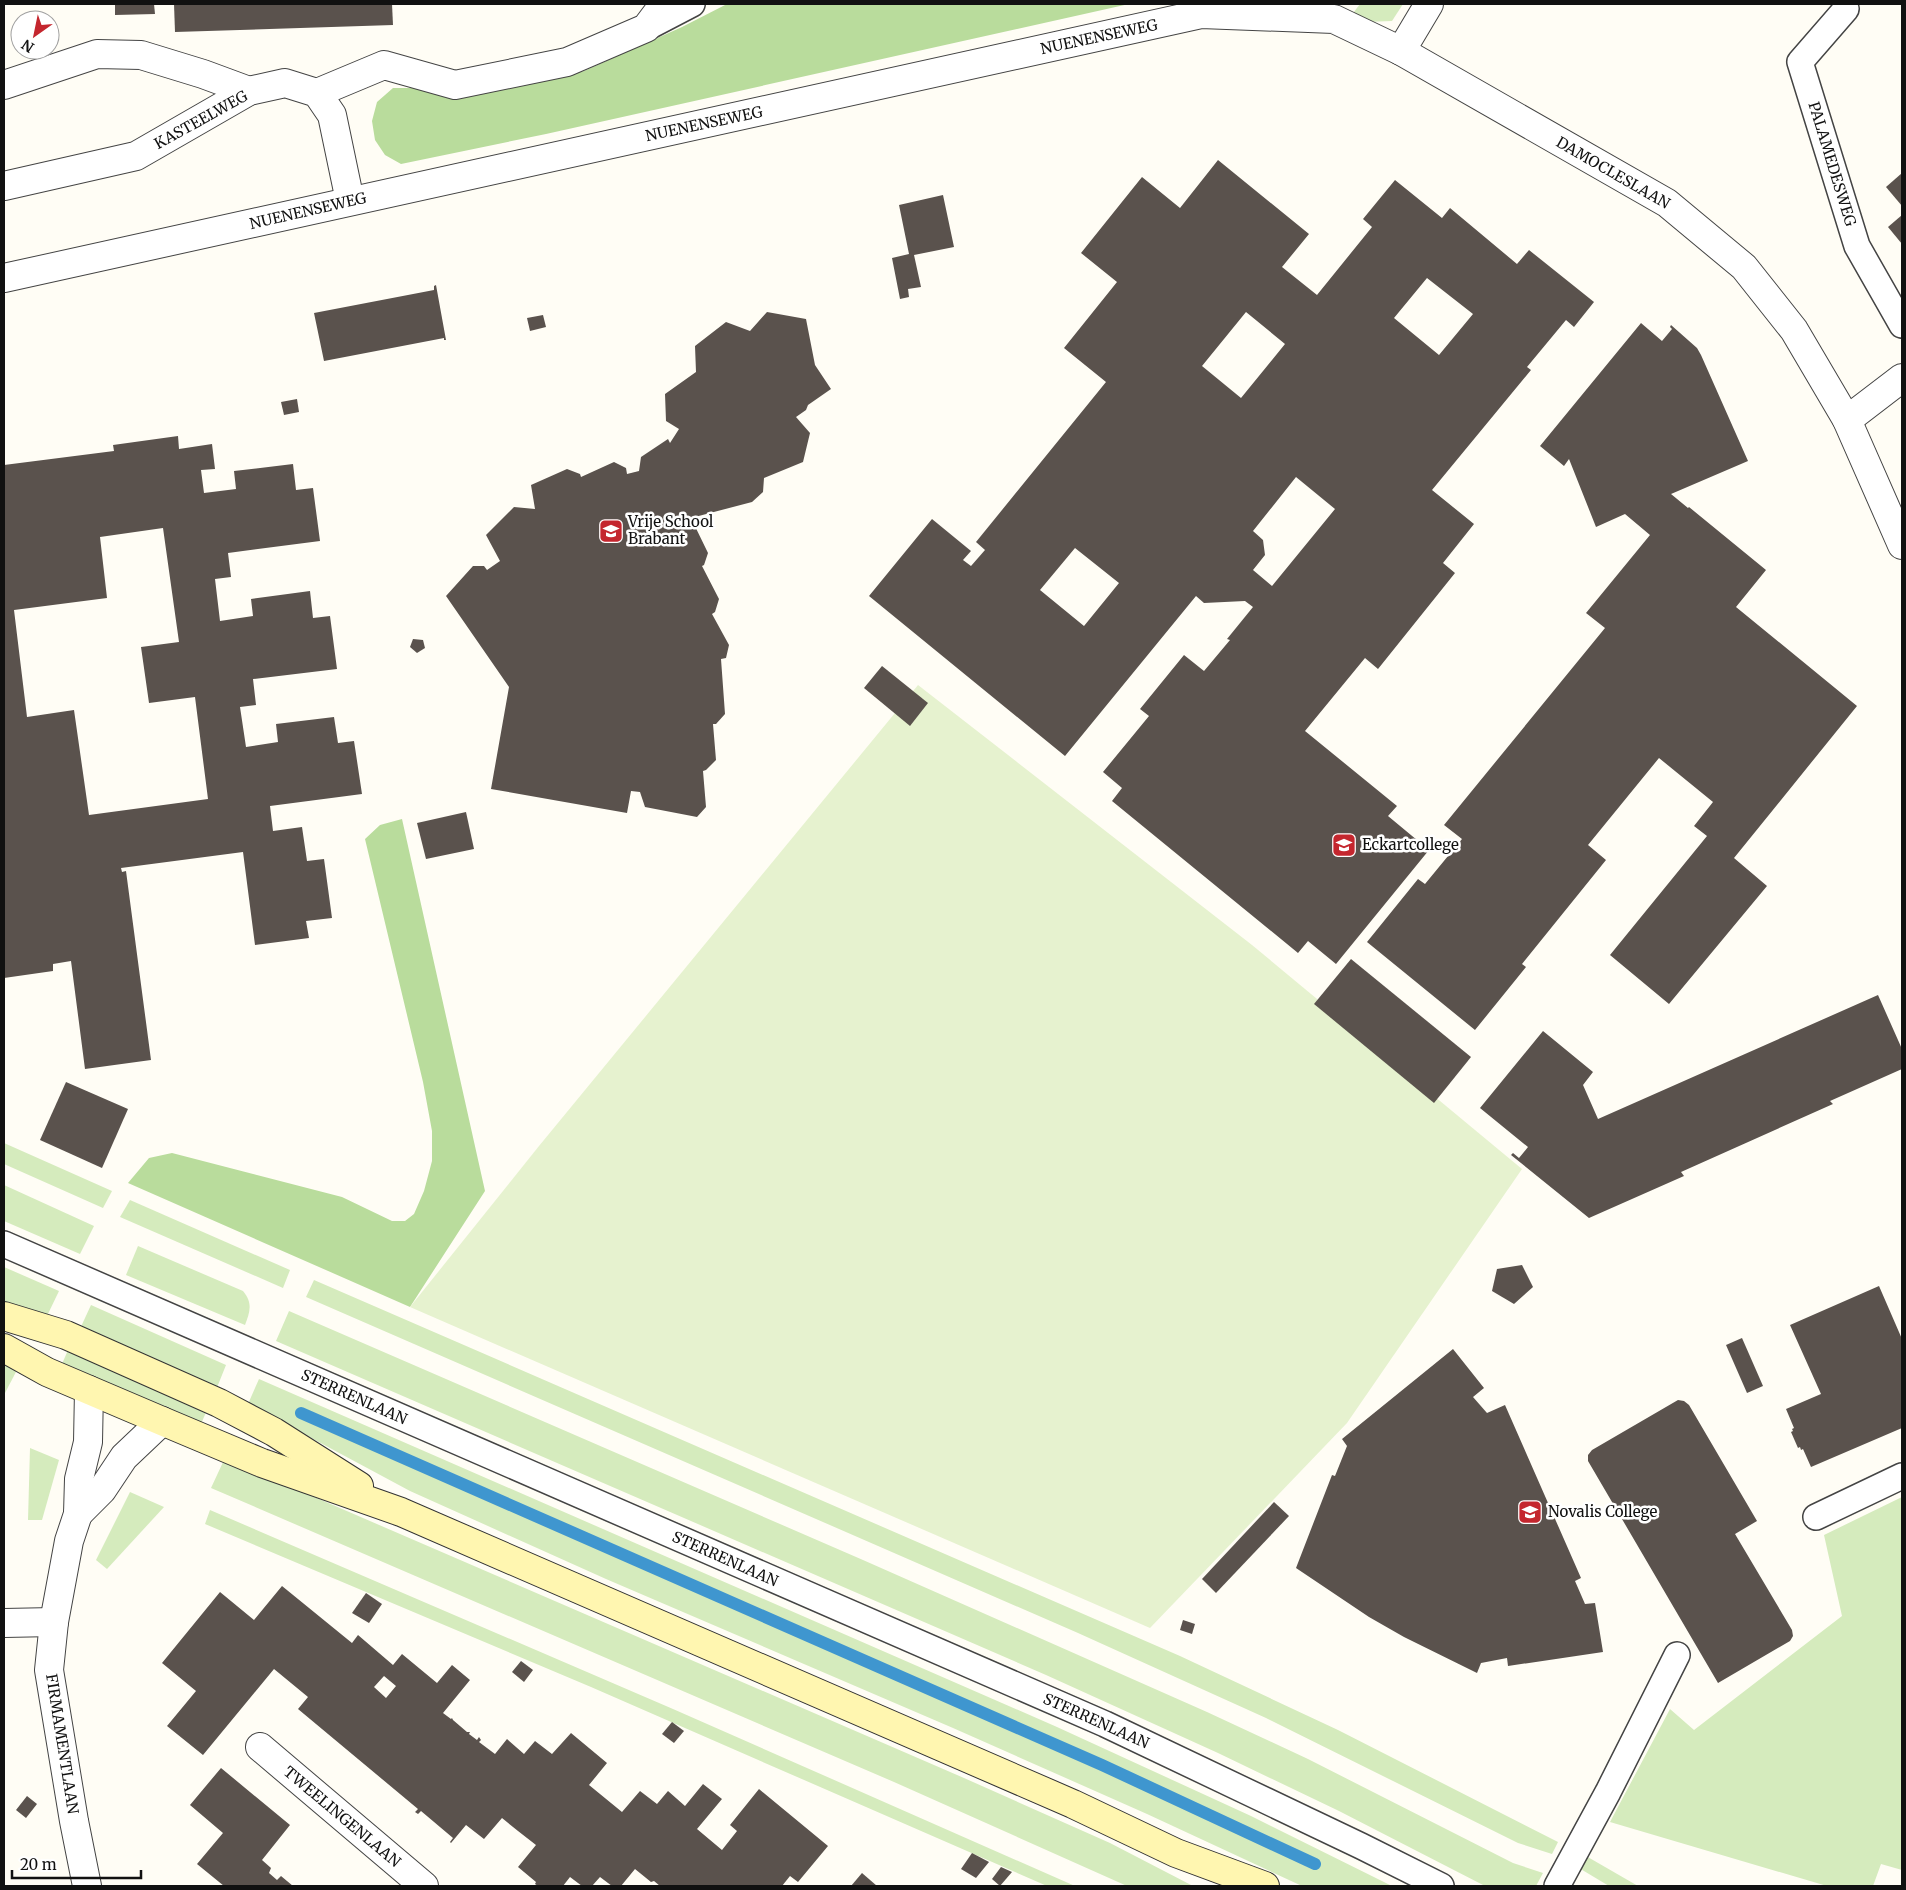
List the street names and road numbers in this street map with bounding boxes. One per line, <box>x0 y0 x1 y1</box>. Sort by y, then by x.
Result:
street label: NUENENSEWEG <box>1039 15 1159 58</box>
street label: KASTEELWEG <box>151 86 251 153</box>
street label: PALAMEDESWEG <box>1805 99 1860 229</box>
street label: NUENENSEWEG <box>644 102 764 145</box>
street label: DAMOCLESLAAN <box>1553 132 1674 213</box>
street label: NUENENSEWEG <box>248 188 368 233</box>
street label: STERRENLAAN <box>298 1365 411 1429</box>
street label: STERRENLAAN <box>669 1527 782 1591</box>
street label: FIRMAMENTLAAN <box>42 1672 83 1816</box>
street label: STERRENLAAN <box>1040 1689 1153 1753</box>
street label: TWEELINGENLAAN <box>280 1762 405 1871</box>

